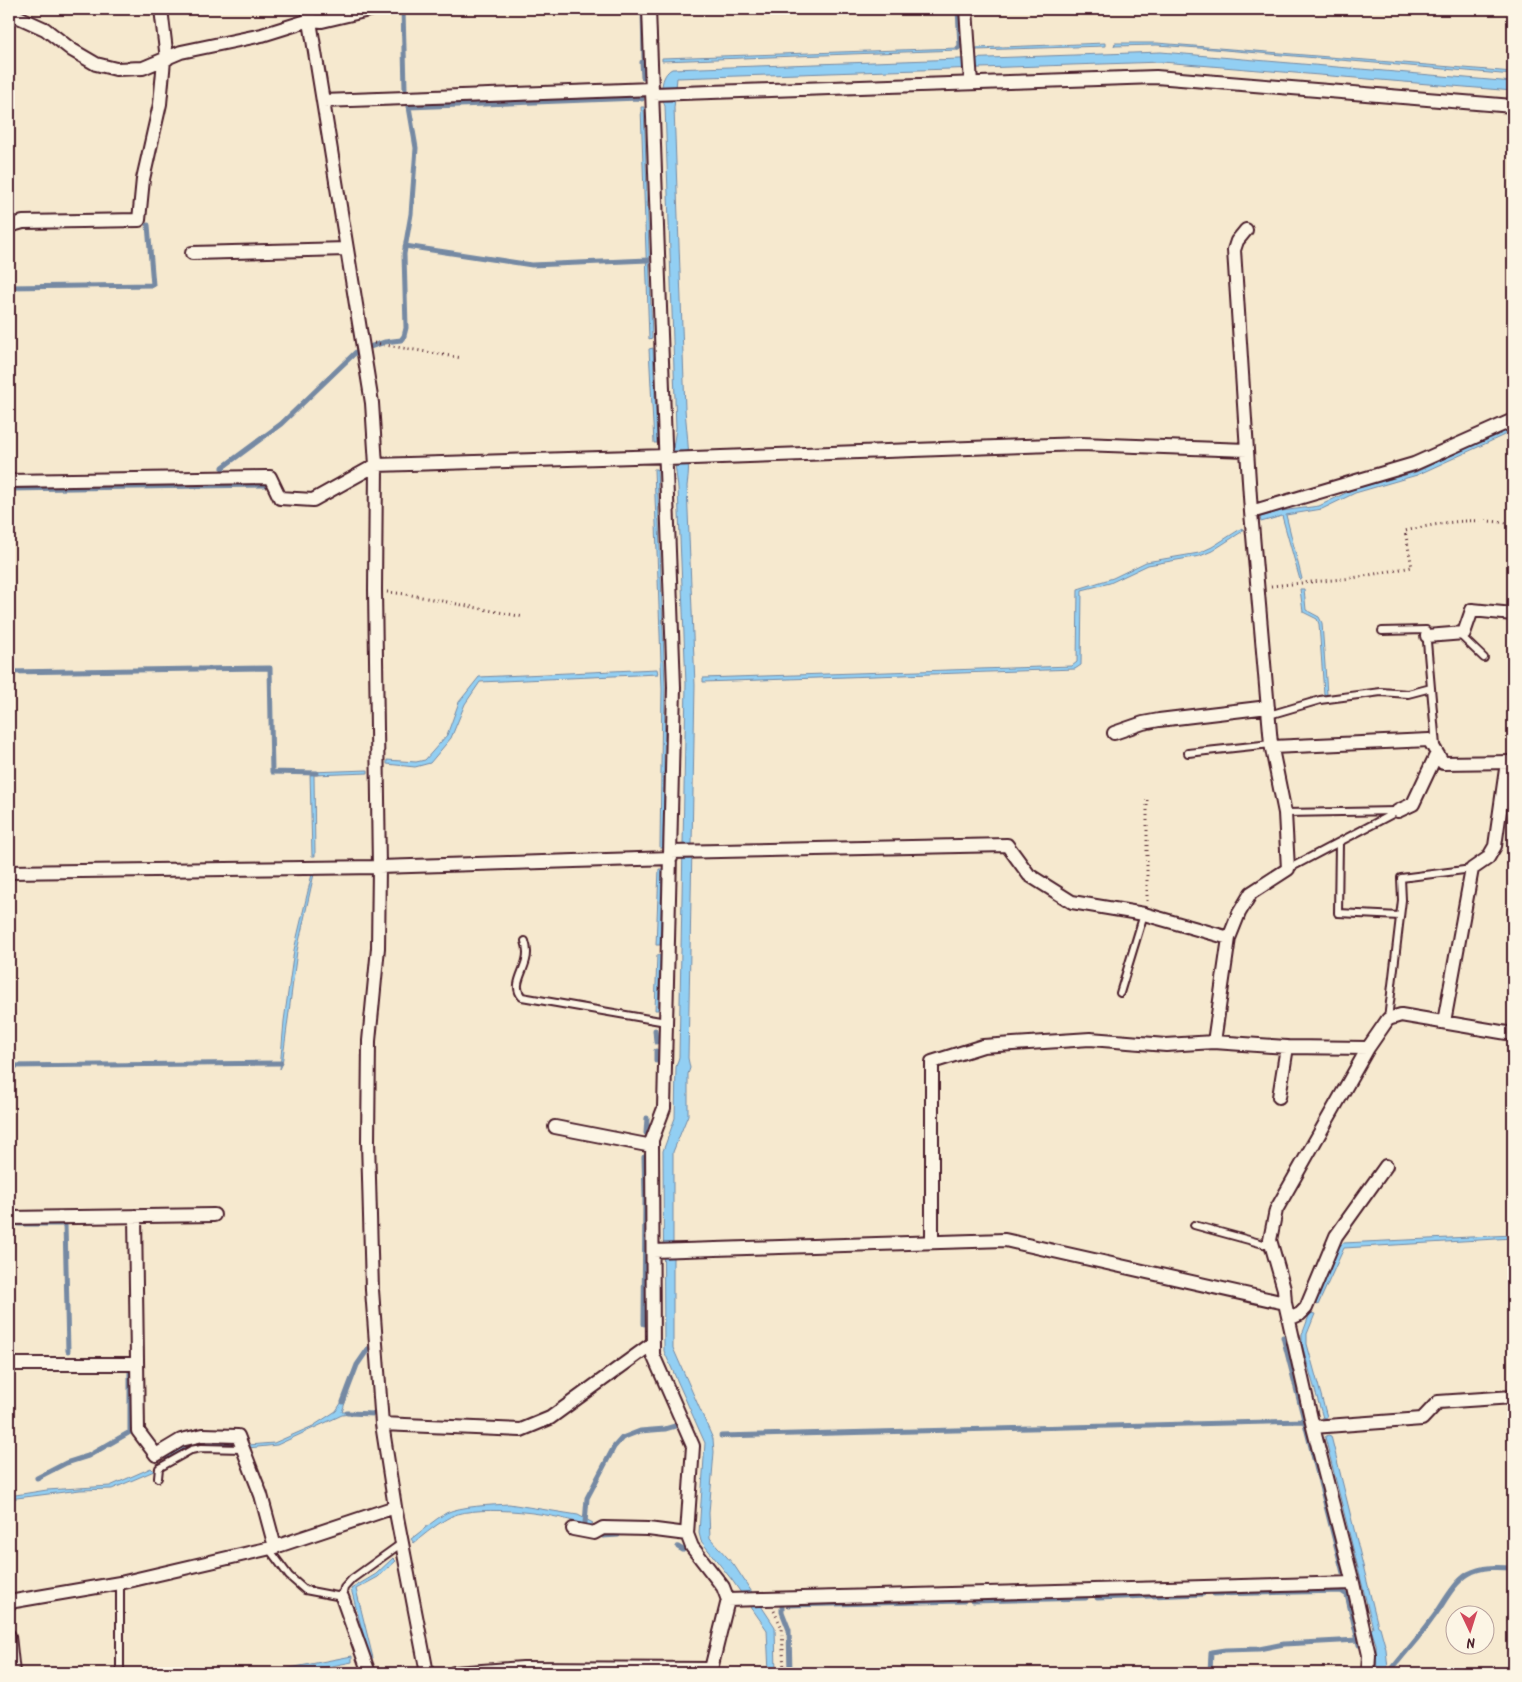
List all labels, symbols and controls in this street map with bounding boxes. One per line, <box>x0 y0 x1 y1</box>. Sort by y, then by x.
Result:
north arrow <box>1444 1604 1494 1654</box>
text: N <box>1466 1631 1476 1653</box>

